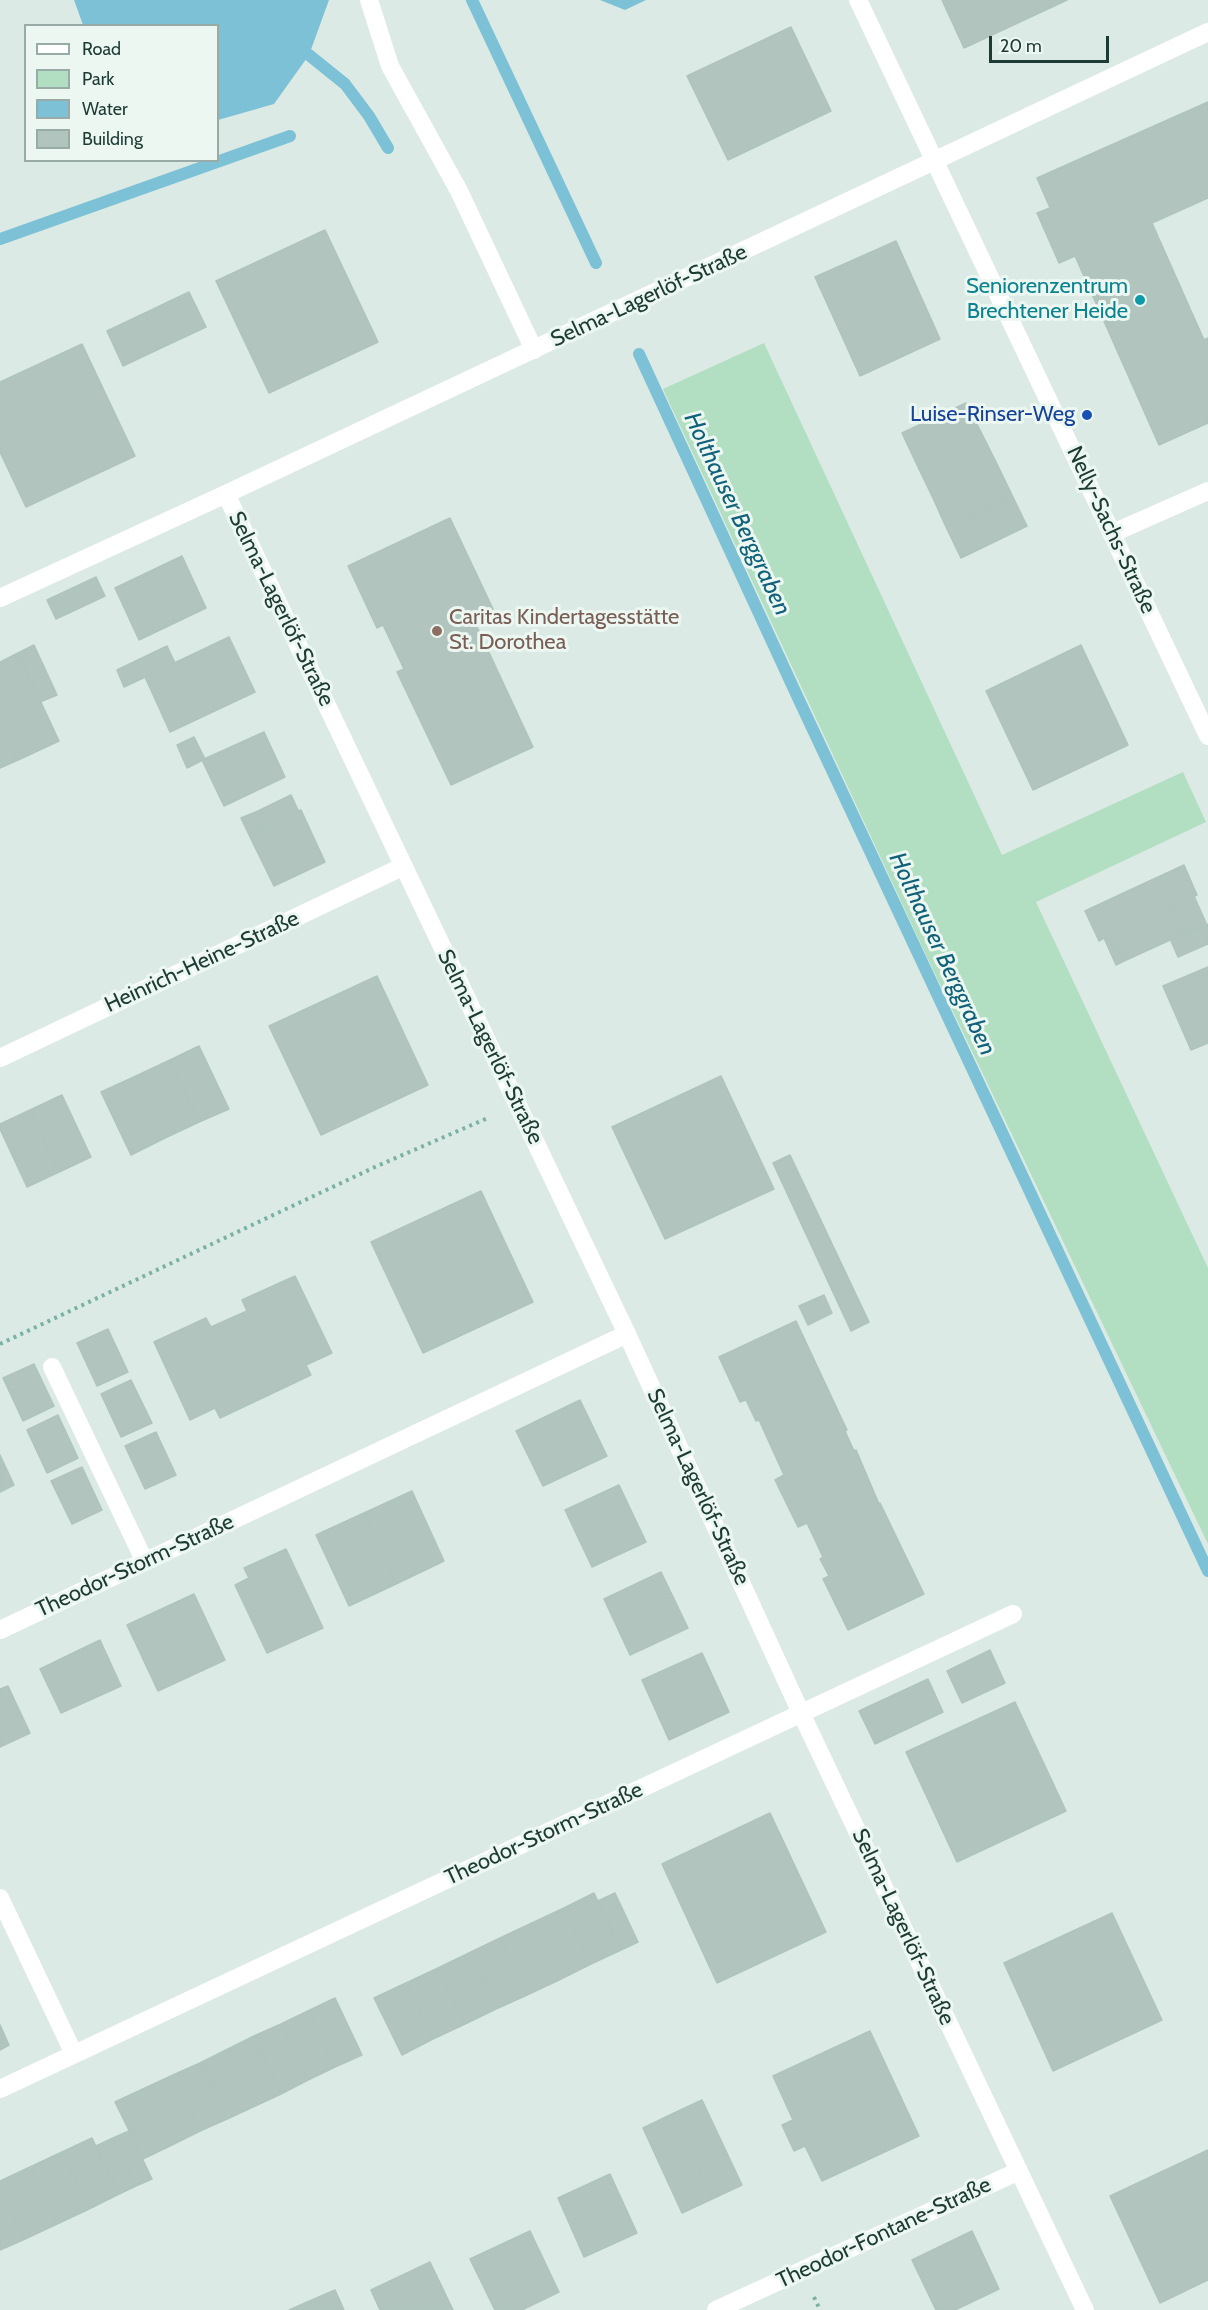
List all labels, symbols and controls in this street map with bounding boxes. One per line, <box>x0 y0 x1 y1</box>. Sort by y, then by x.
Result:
legend <box>24 24 219 162</box>
scale bar <box>992 24 1112 62</box>
text: 20 m <box>1000 35 1042 57</box>
text: Road <box>82 38 121 60</box>
text: Park <box>82 68 114 90</box>
text: Water <box>82 98 128 120</box>
text: Building <box>82 128 143 150</box>
street label: Selma-Lagerlöf-Straße <box>547 239 751 353</box>
place label: Seniorenzentrum Brechtener Heide <box>966 274 1128 326</box>
marker: Seniorenzentrum Brechtener Heide <box>1133 293 1147 307</box>
place label: Luise-Rinser-Weg <box>910 402 1075 428</box>
water label: Holthauser Berggraben <box>677 408 797 620</box>
marker: Luise-Rinser-Weg <box>1080 408 1094 422</box>
street label: Nelly-Sachs-Straße <box>1061 442 1161 618</box>
street label: Selma-Lagerlöf-Straße <box>222 507 340 711</box>
place label: Caritas Kindertagesstätte St. Dorothea <box>449 605 679 656</box>
marker: Caritas Kindertagesstätte St. Dorothea <box>430 624 444 638</box>
water label: Holthauser Berggraben <box>882 848 1002 1060</box>
street label: Heinrich-Heine-Straße <box>101 905 303 1019</box>
street label: Selma-Lagerlöf-Straße <box>431 945 549 1149</box>
street label: Selma-Lagerlöf-Straße <box>641 1385 755 1589</box>
street label: Theodor-Storm-Straße <box>32 1509 238 1623</box>
street label: Theodor-Storm-Straße <box>441 1777 647 1891</box>
street label: Selma-Lagerlöf-Straße <box>846 1825 960 2029</box>
street label: Theodor-Fontane-Straße <box>773 2172 995 2294</box>

